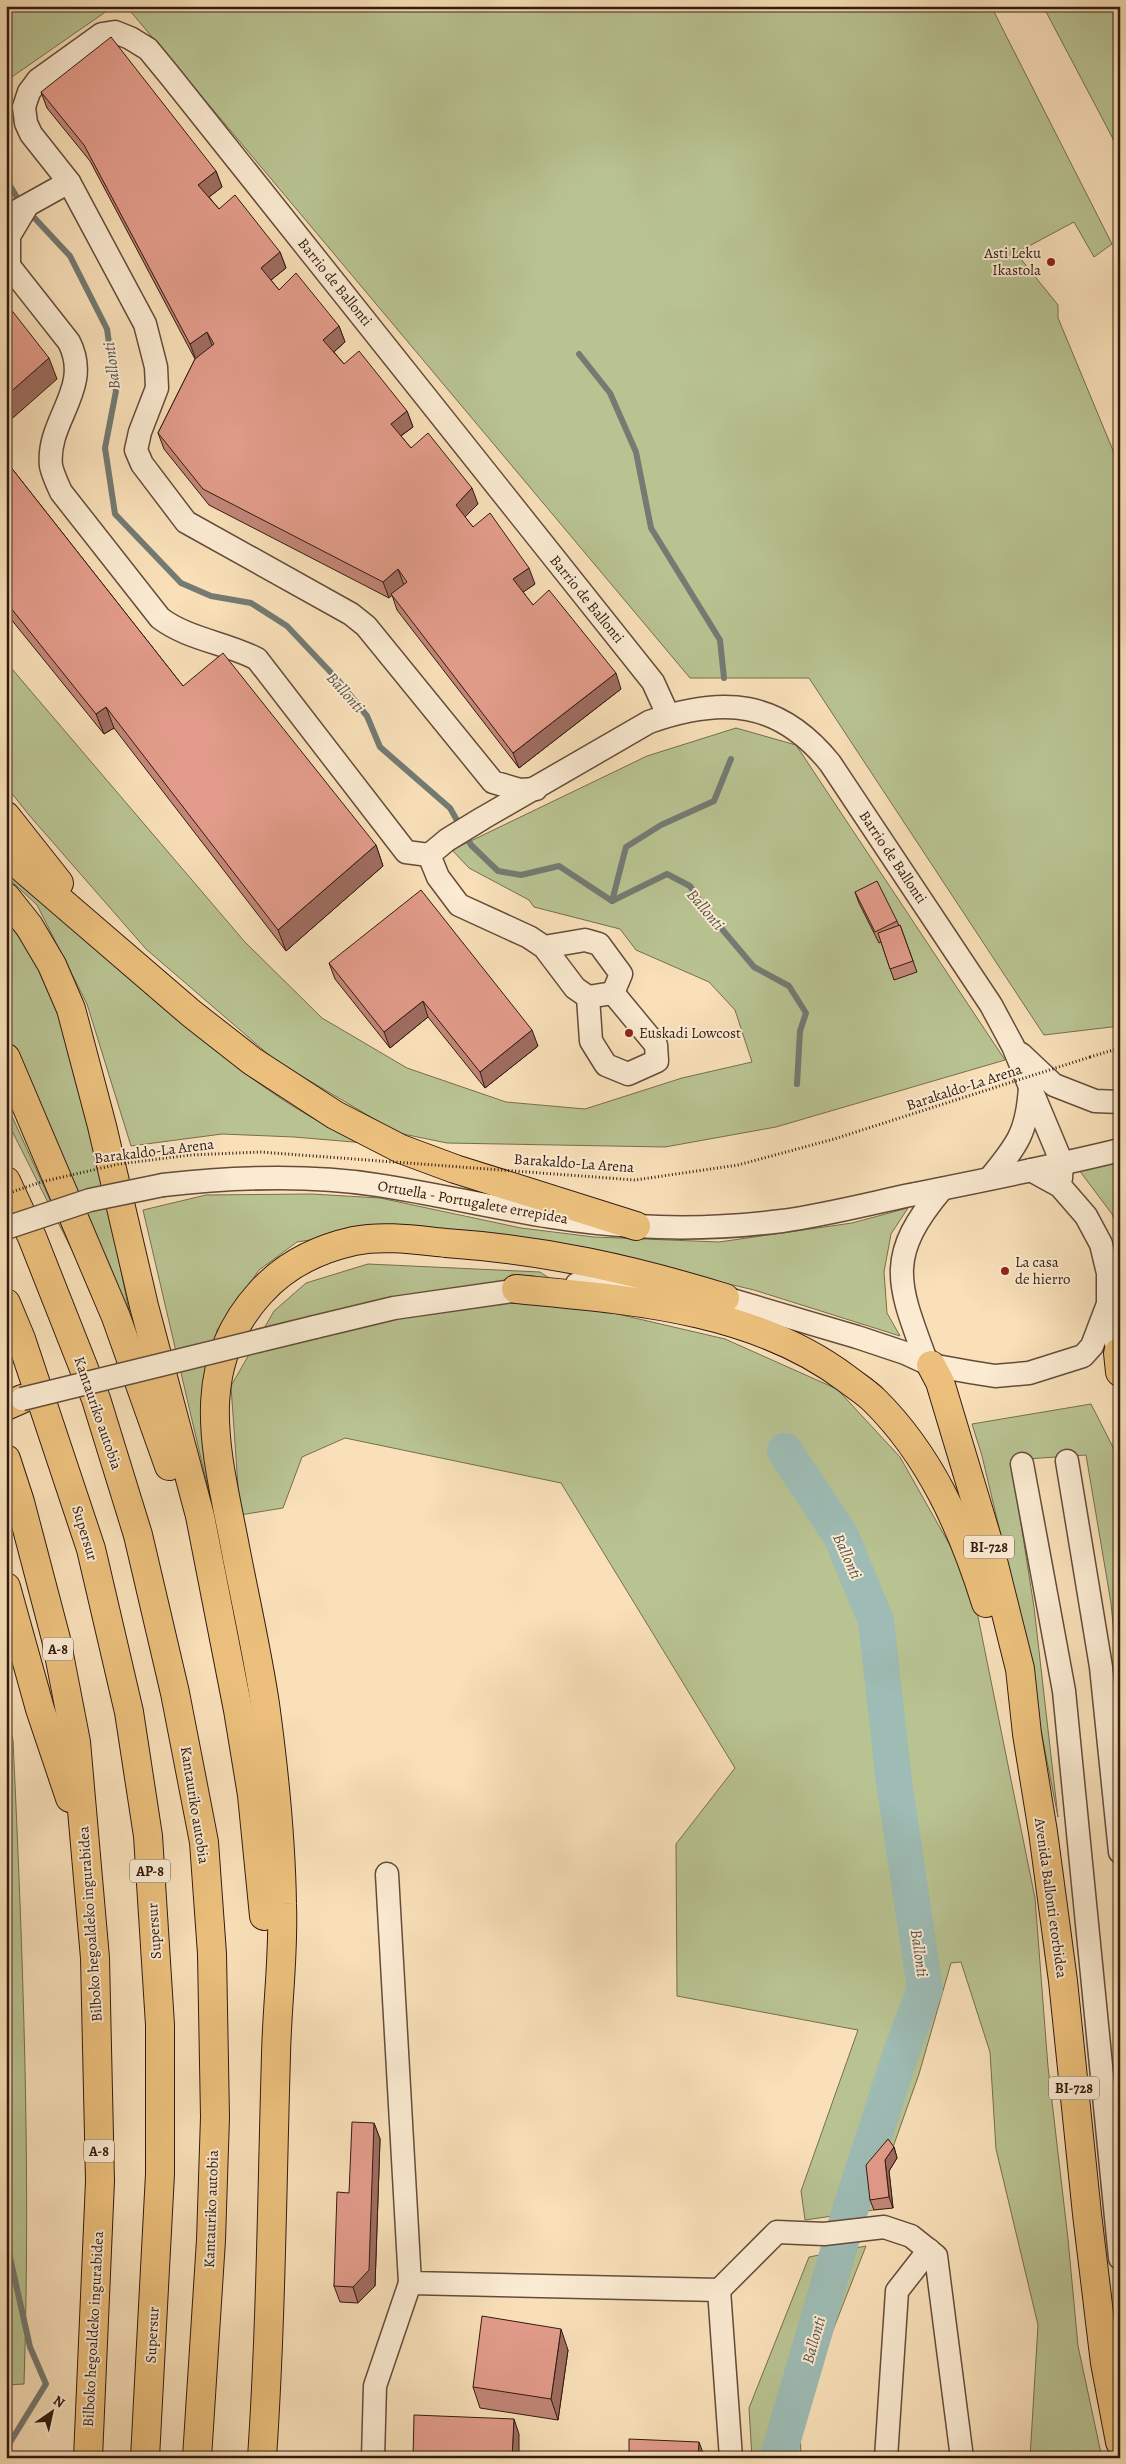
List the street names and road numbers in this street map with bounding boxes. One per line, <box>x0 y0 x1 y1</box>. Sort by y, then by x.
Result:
street label: Barrio de Ballonti <box>293 234 377 330</box>
street label: Barrio de Ballonti <box>545 551 629 647</box>
street label: Barrio de Ballonti <box>855 807 931 907</box>
street label: Barakaldo-La Arena <box>904 1059 1024 1115</box>
street label: Barakaldo-La Arena <box>93 1134 215 1168</box>
street label: Barakaldo-La Arena <box>513 1149 635 1177</box>
street label: Ortuella - Portugalete errepidea <box>376 1175 570 1229</box>
street label: Kantauriko autobia <box>69 1354 127 1472</box>
street label: Supersur <box>67 1503 103 1563</box>
road number: BI-728 <box>964 1535 1014 1558</box>
road number: A-8 <box>43 1638 73 1660</box>
street label: Kantauriko autobia <box>176 1745 214 1865</box>
street label: Avenida Ballonti etorbidea <box>1030 1816 1072 1979</box>
street label: Bilboko hegoaldeko ingurabidea <box>73 1825 107 2023</box>
road number: AP-8 <box>130 1860 170 1882</box>
street label: Supersur <box>142 1902 166 1960</box>
road number: BI-728 <box>1049 2076 1099 2100</box>
road number: A-8 <box>84 2140 114 2162</box>
street label: Kantauriko autobia <box>199 2149 223 2269</box>
street label: Bilboko hegoaldeko ingurabidea <box>78 2230 108 2428</box>
street label: Supersur <box>141 2306 163 2364</box>

